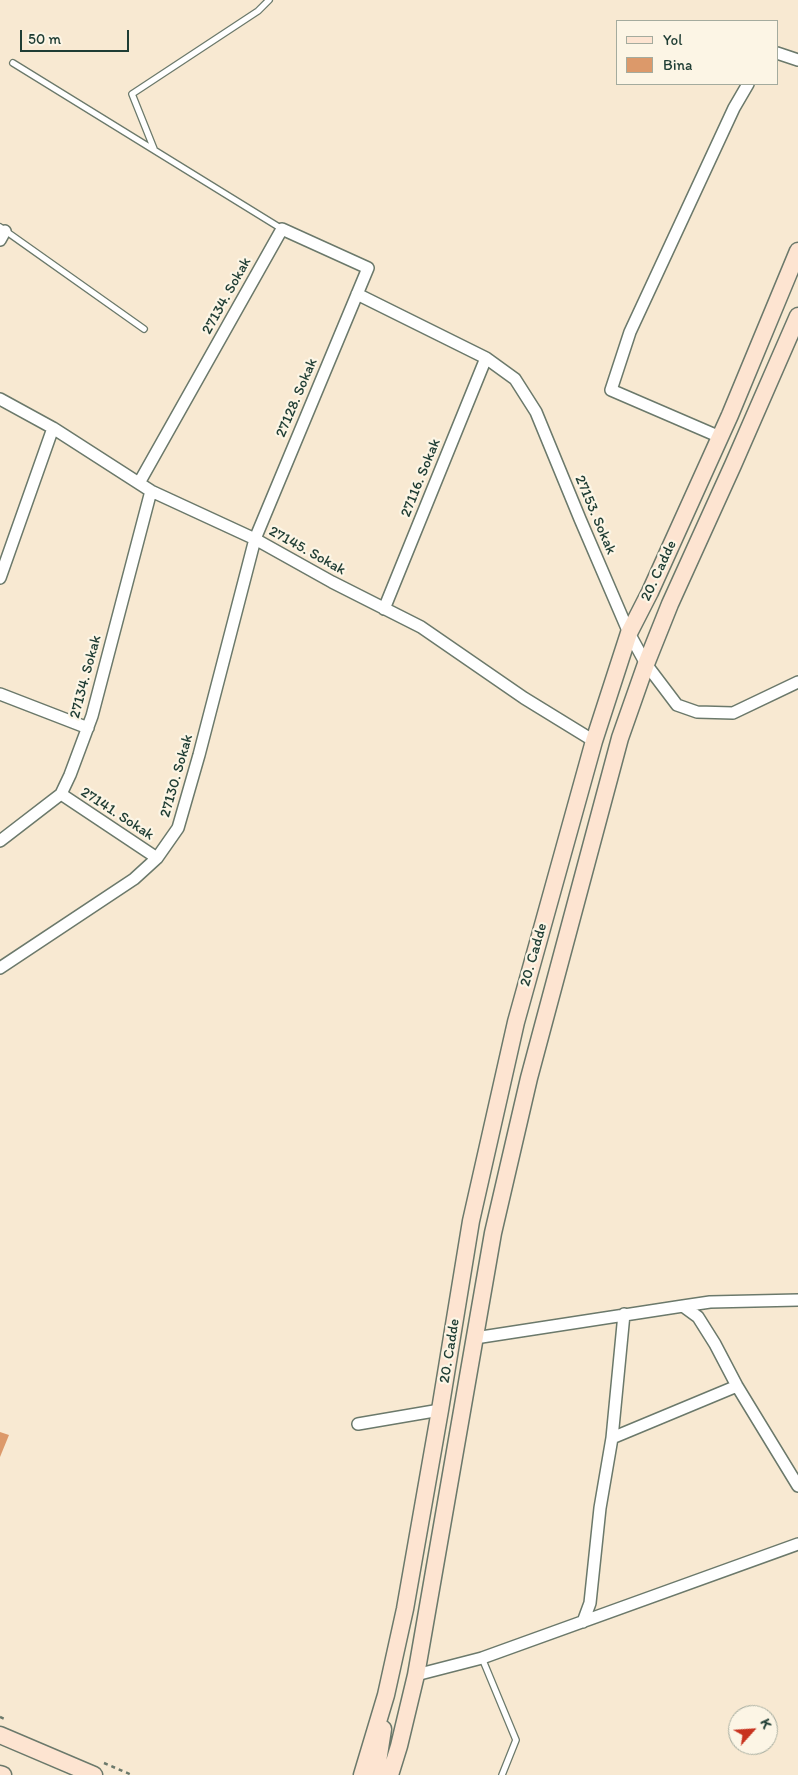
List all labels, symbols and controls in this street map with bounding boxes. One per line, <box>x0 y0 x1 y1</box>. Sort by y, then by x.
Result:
scale bar <box>22 20 131 52</box>
legend <box>616 20 778 85</box>
text: 50 m <box>28 30 61 48</box>
text: Yol <box>663 31 682 49</box>
text: Bina <box>663 56 692 74</box>
street label: 27134. Sokak <box>198 254 256 338</box>
street label: 27128. Sokak <box>272 356 322 440</box>
street label: 27116. Sokak <box>397 436 445 520</box>
street label: 27153. Sokak <box>570 473 620 557</box>
street label: 27145. Sokak <box>265 522 349 580</box>
street label: 20. Cadde <box>637 538 681 604</box>
street label: 27134. Sokak <box>66 633 106 721</box>
street label: 27130. Sokak <box>157 732 197 820</box>
street label: 27141. Sokak <box>77 784 157 844</box>
street label: 20. Cadde <box>516 921 552 989</box>
street label: 20. Cadde <box>436 1317 464 1385</box>
north arrow <box>728 1705 778 1755</box>
text: K <box>756 1716 776 1731</box>

